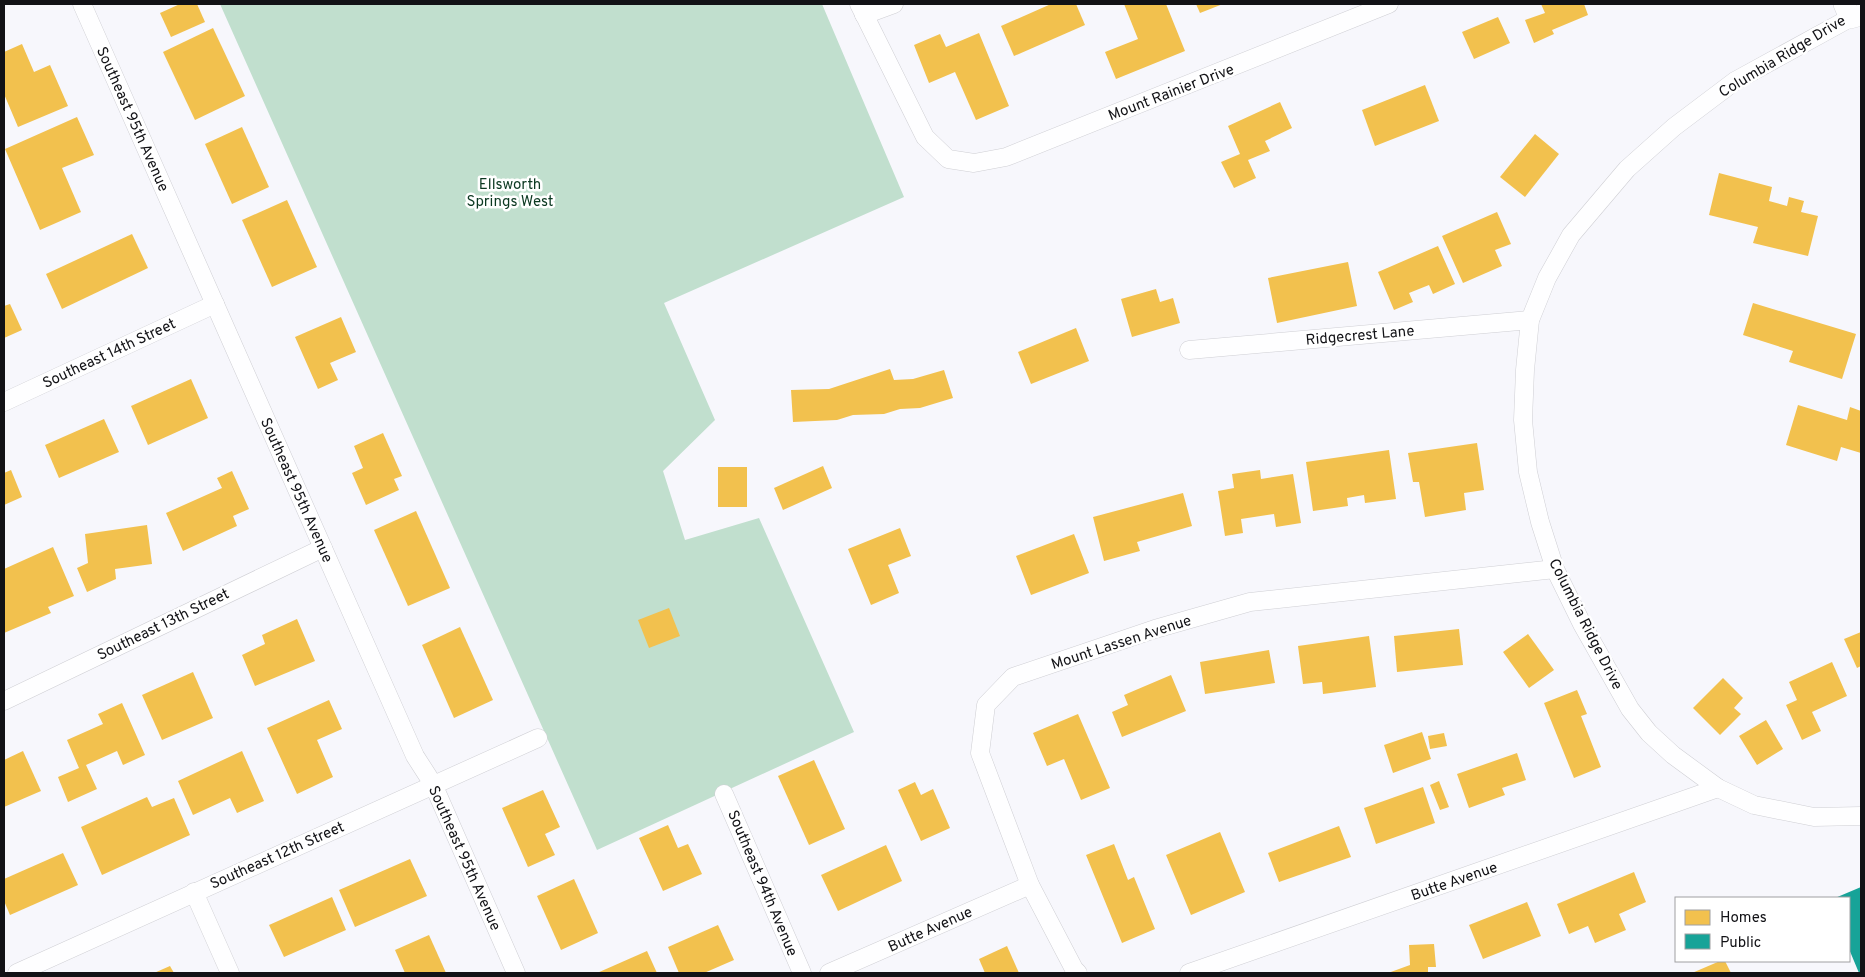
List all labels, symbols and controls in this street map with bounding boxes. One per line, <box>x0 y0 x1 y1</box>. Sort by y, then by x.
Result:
street label: Columbia Ridge Drive <box>1716 12 1850 103</box>
street label: Southeast 95th Avenue <box>91 44 172 195</box>
street label: Mount Rainier Drive <box>1106 61 1237 126</box>
park label: Ellsworth Springs West <box>466 176 554 212</box>
street label: Southeast 14th Street <box>40 315 179 394</box>
street label: Ridgecrest Lane <box>1305 322 1415 351</box>
street label: Southeast 95th Avenue <box>255 415 336 566</box>
street label: Columbia Ridge Drive <box>1543 556 1626 693</box>
street label: Southeast 13th Street <box>95 585 233 666</box>
street label: Mount Lassen Avenue <box>1049 612 1194 675</box>
street label: Southeast 95th Avenue <box>423 783 504 934</box>
street label: Southeast 94th Avenue <box>722 808 801 959</box>
street label: Southeast 12th Street <box>208 818 348 895</box>
street label: Butte Avenue <box>1409 859 1500 906</box>
legend <box>1675 897 1850 962</box>
street label: Butte Avenue <box>885 903 976 957</box>
text: Homes <box>1720 909 1767 928</box>
text: Public <box>1720 934 1761 953</box>

